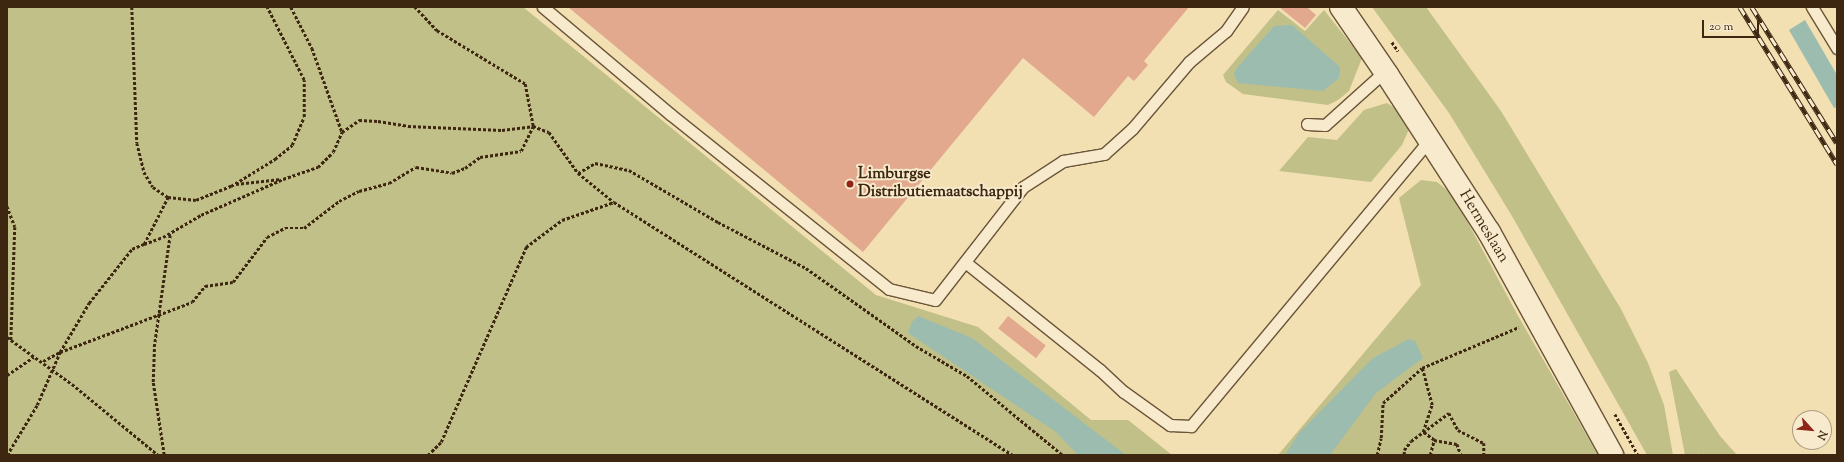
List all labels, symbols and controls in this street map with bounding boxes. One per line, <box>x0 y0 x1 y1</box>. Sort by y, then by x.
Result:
scale bar <box>1704 12 1761 38</box>
text: 20 m <box>1709 18 1733 36</box>
place label: Limburgse Distributiemaatschappij <box>858 165 1023 203</box>
marker: Limburgse Distributiemaatschappij <box>845 179 855 189</box>
street label: Hermeslaan <box>1454 187 1512 267</box>
north arrow <box>1792 410 1832 450</box>
text: N <box>1813 427 1831 443</box>

